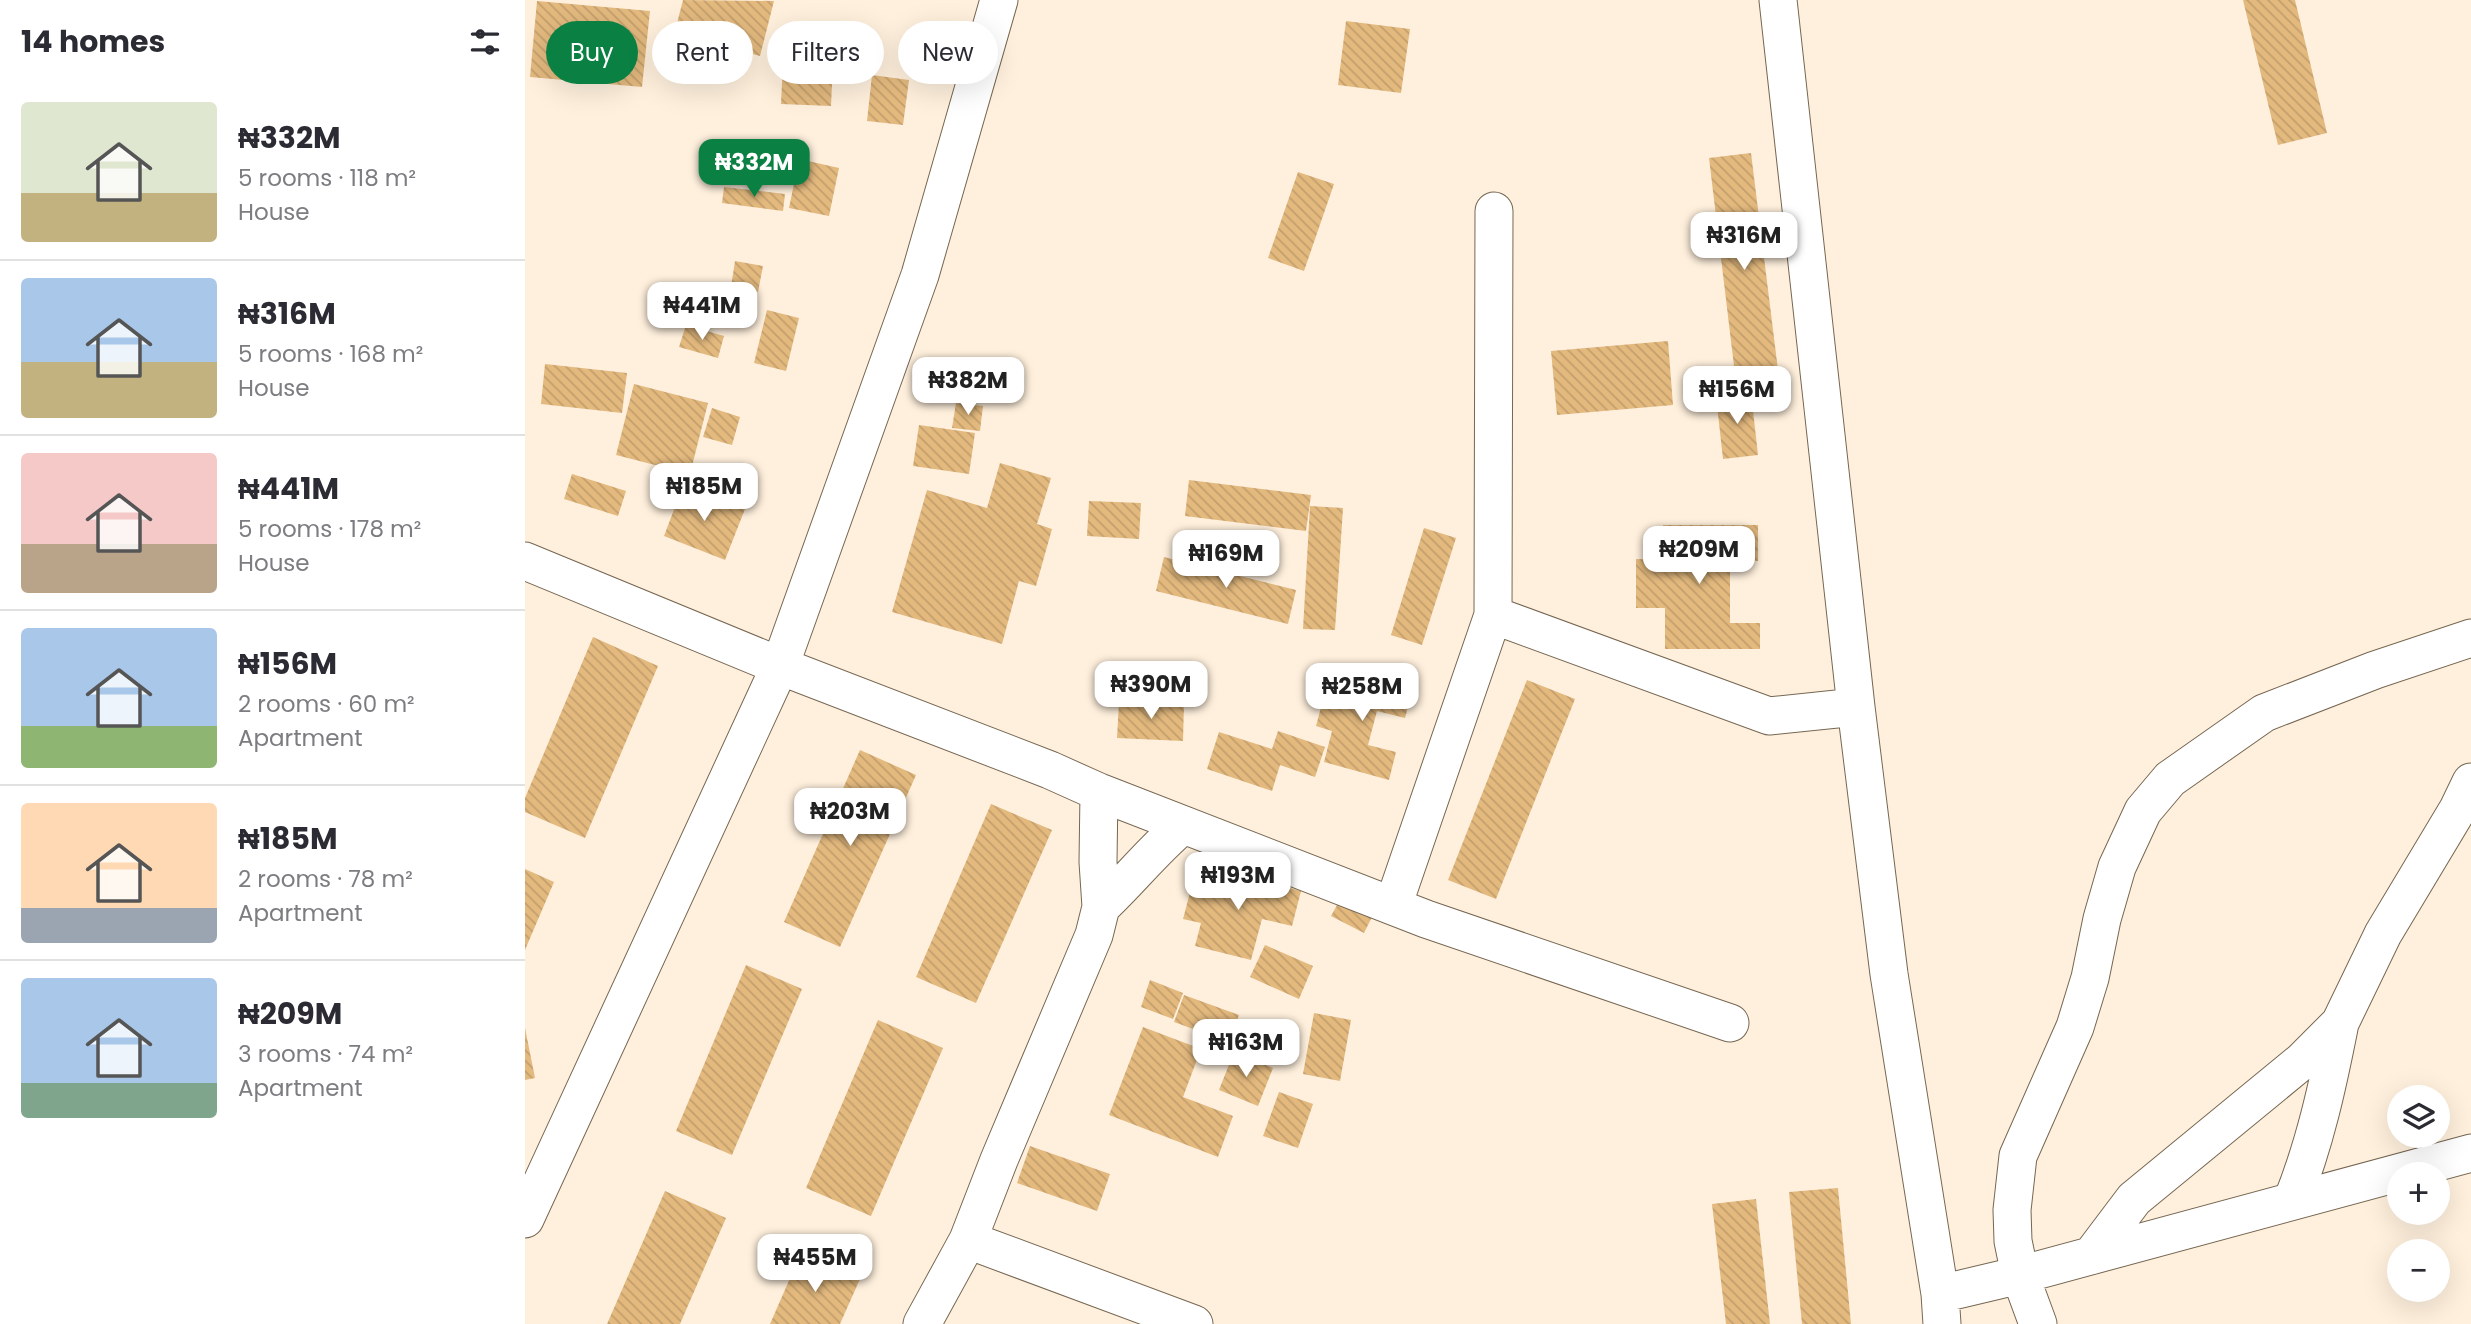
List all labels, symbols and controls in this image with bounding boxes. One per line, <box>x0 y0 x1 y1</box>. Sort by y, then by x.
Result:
text: 14 homes <box>21 20 165 63</box>
chip: Buy <box>546 21 638 84</box>
chip: Rent <box>652 21 753 84</box>
chip: Filters <box>767 21 884 84</box>
chip: New <box>898 21 998 84</box>
icon: filters <box>466 23 504 61</box>
text: ₦332M <box>238 116 341 159</box>
icon: home <box>77 130 161 214</box>
pin: ₦332M <box>705 140 803 199</box>
text: ₦332M <box>715 146 793 178</box>
text: 5 rooms · 118 m² <box>238 162 416 194</box>
text: House <box>238 196 310 228</box>
pin: ₦316M <box>1695 212 1793 272</box>
text: ₦316M <box>1707 219 1781 251</box>
pin: ₦441M <box>653 282 751 342</box>
text: ₦441M <box>663 289 741 321</box>
text: ₦316M <box>238 292 336 335</box>
icon: home <box>77 306 161 390</box>
text: 5 rooms · 168 m² <box>238 338 423 370</box>
pin: ₦382M <box>919 358 1017 417</box>
text: ₦382M <box>928 364 1008 396</box>
pin: ₦156M <box>1688 366 1786 426</box>
text: House <box>238 372 310 404</box>
text: ₦156M <box>1699 373 1775 405</box>
pin: ₦185M <box>655 463 753 523</box>
text: ₦441M <box>238 467 339 510</box>
text: ₦185M <box>666 470 742 502</box>
icon: home <box>77 481 161 565</box>
text: 5 rooms · 178 m² <box>238 513 421 545</box>
pin: ₦209M <box>1650 526 1748 586</box>
pin: ₦169M <box>1177 530 1275 590</box>
text: ₦209M <box>1659 533 1739 565</box>
text: ₦169M <box>1188 537 1264 569</box>
text: House <box>238 547 310 579</box>
text: ₦156M <box>238 642 337 685</box>
icon: home <box>77 656 161 740</box>
pin: ₦390M <box>1102 662 1200 721</box>
pin: ₦258M <box>1313 664 1411 723</box>
text: ₦390M <box>1111 668 1191 700</box>
text: ₦258M <box>1322 670 1402 702</box>
text: 2 rooms · 60 m² <box>238 688 415 720</box>
text: Apartment <box>238 722 363 754</box>
pin: ₦203M <box>801 788 899 848</box>
text: ₦203M <box>810 795 890 827</box>
text: ₦185M <box>238 817 337 860</box>
icon: home <box>77 831 161 915</box>
pin: ₦193M <box>1189 852 1287 912</box>
text: ₦193M <box>1201 859 1275 891</box>
text: 2 rooms · 78 m² <box>238 863 413 895</box>
text: Apartment <box>238 897 363 929</box>
text: ₦209M <box>238 992 342 1035</box>
icon: home <box>77 1006 161 1090</box>
pin: ₦163M <box>1197 1020 1295 1079</box>
text: ₦163M <box>1209 1026 1283 1058</box>
text: 3 rooms · 74 m² <box>238 1038 413 1070</box>
text: Apartment <box>238 1072 363 1104</box>
map controls <box>2387 1085 2450 1302</box>
button: layers <box>2387 1085 2450 1148</box>
button: + <box>2387 1162 2450 1225</box>
pin: ₦455M <box>766 1234 864 1294</box>
button: − <box>2387 1239 2450 1302</box>
text: ₦455M <box>773 1241 857 1273</box>

